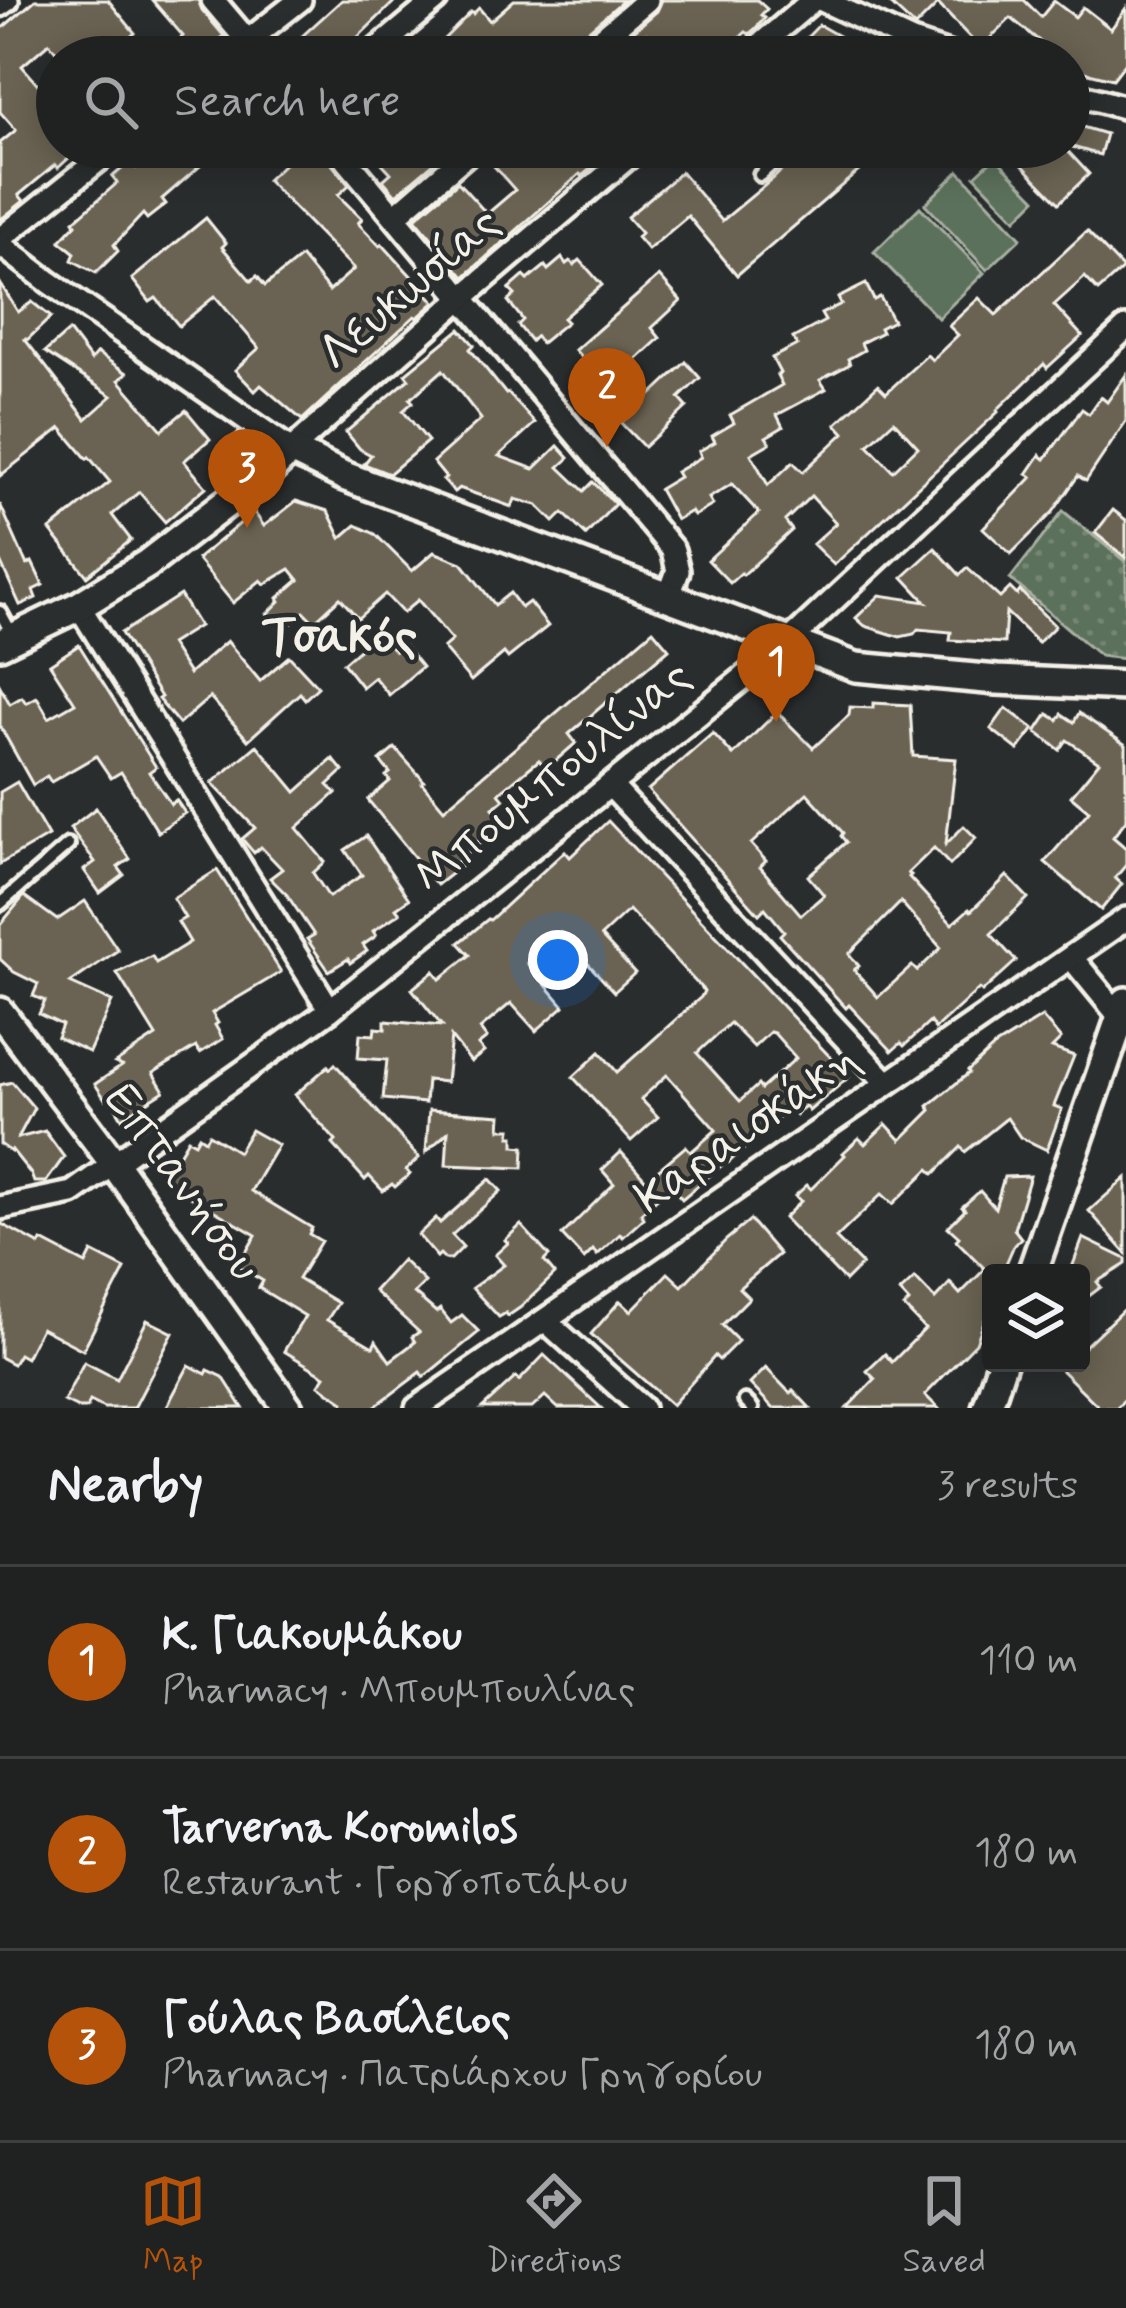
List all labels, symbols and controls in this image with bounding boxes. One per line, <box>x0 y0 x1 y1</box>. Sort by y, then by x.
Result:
search box <box>36 36 1090 168</box>
icon: search <box>78 69 144 135</box>
text: Search here <box>174 73 401 132</box>
street label: Λευκωσίας <box>306 193 514 385</box>
pin: 2 <box>568 348 646 447</box>
pin: 3 <box>208 429 286 528</box>
district label: Τσακός <box>262 605 417 671</box>
pin: 1 <box>737 623 815 722</box>
street label: Μπουμπουλίνας <box>401 645 705 909</box>
your location <box>528 930 588 990</box>
street label: Καραισκάκη <box>623 1028 873 1230</box>
street label: Επτανήσου <box>89 1071 275 1295</box>
map controls <box>982 1264 1090 1372</box>
button: layers <box>982 1264 1090 1372</box>
text: Nearby <box>48 1453 203 1519</box>
text: 3 results <box>937 1461 1078 1512</box>
text: Κ. Γιακουμάκου <box>162 1607 462 1666</box>
text: 1 <box>78 1636 96 1687</box>
text: 110 m <box>979 1636 1078 1687</box>
text: Pharmacy · Μπουμπουλίνας <box>162 1666 635 1717</box>
text: Tarverna Koromilos <box>162 1799 518 1858</box>
text: 2 <box>77 1828 97 1879</box>
text: 180 m <box>974 1828 1078 1879</box>
text: Restaurant · Γοργοποτάμου <box>162 1858 628 1909</box>
text: Γούλας Βασίλειος <box>162 1991 511 2050</box>
text: 3 <box>78 2020 96 2071</box>
text: 180 m <box>974 2020 1078 2071</box>
text: Pharmacy · Πατριάρχου Γρηγορίου <box>162 2050 762 2101</box>
tab: Map <box>140 2168 206 2284</box>
tab: Directions <box>486 2168 622 2284</box>
tab: Saved <box>902 2168 986 2284</box>

